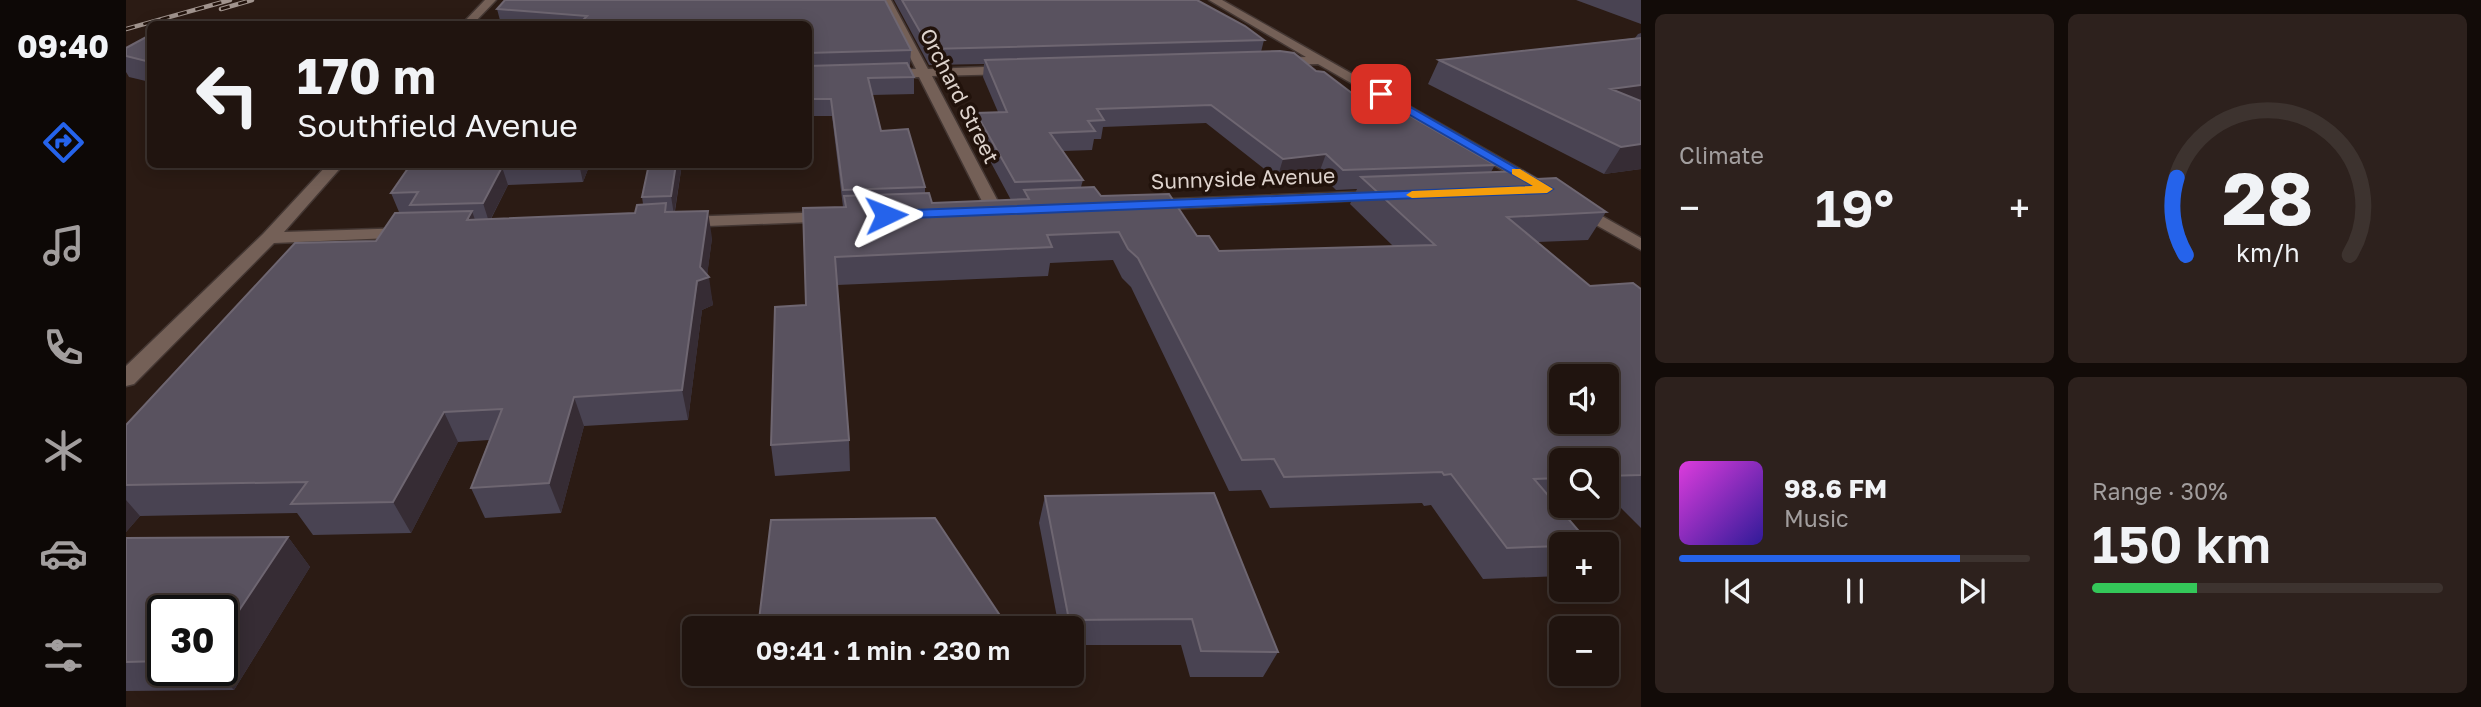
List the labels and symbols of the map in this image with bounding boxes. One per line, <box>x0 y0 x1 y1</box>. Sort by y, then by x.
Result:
street label: Orchard Street <box>915 24 1005 167</box>
pin <box>1351 64 1411 124</box>
street label: Sunnyside Avenue <box>1150 162 1336 194</box>
position arrow <box>849 178 923 252</box>
speed limit sign: 30 <box>147 595 238 686</box>

